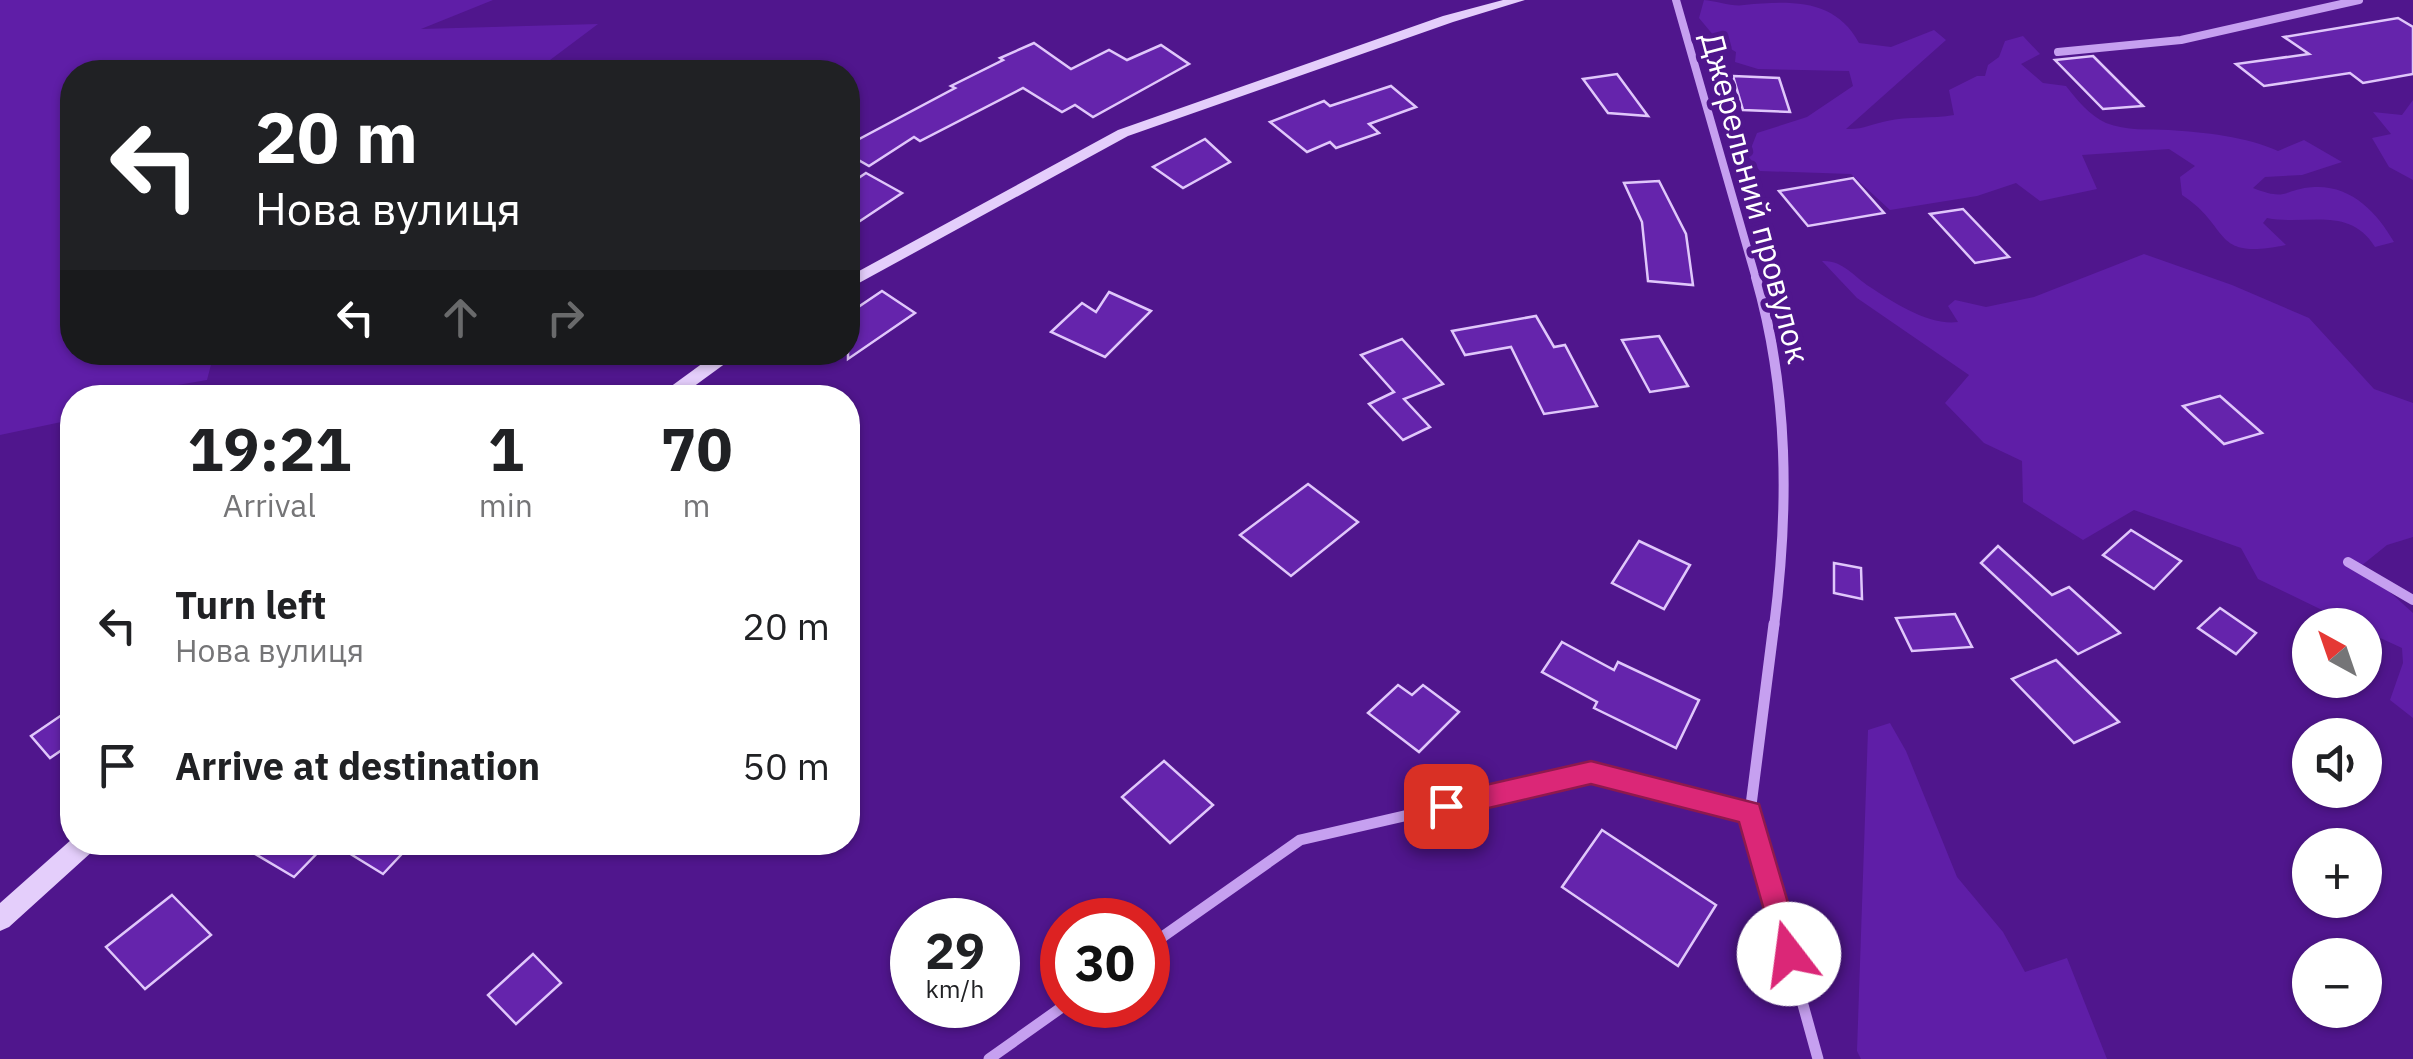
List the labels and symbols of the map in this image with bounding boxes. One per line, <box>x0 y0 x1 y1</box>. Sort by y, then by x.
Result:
street label: Джерельний провулок <box>1692 27 1820 368</box>
north arrow <box>2292 608 2382 698</box>
pin <box>1404 764 1489 849</box>
speed limit sign: 30 <box>1040 898 1170 1028</box>
position arrow <box>1737 902 1841 1006</box>

